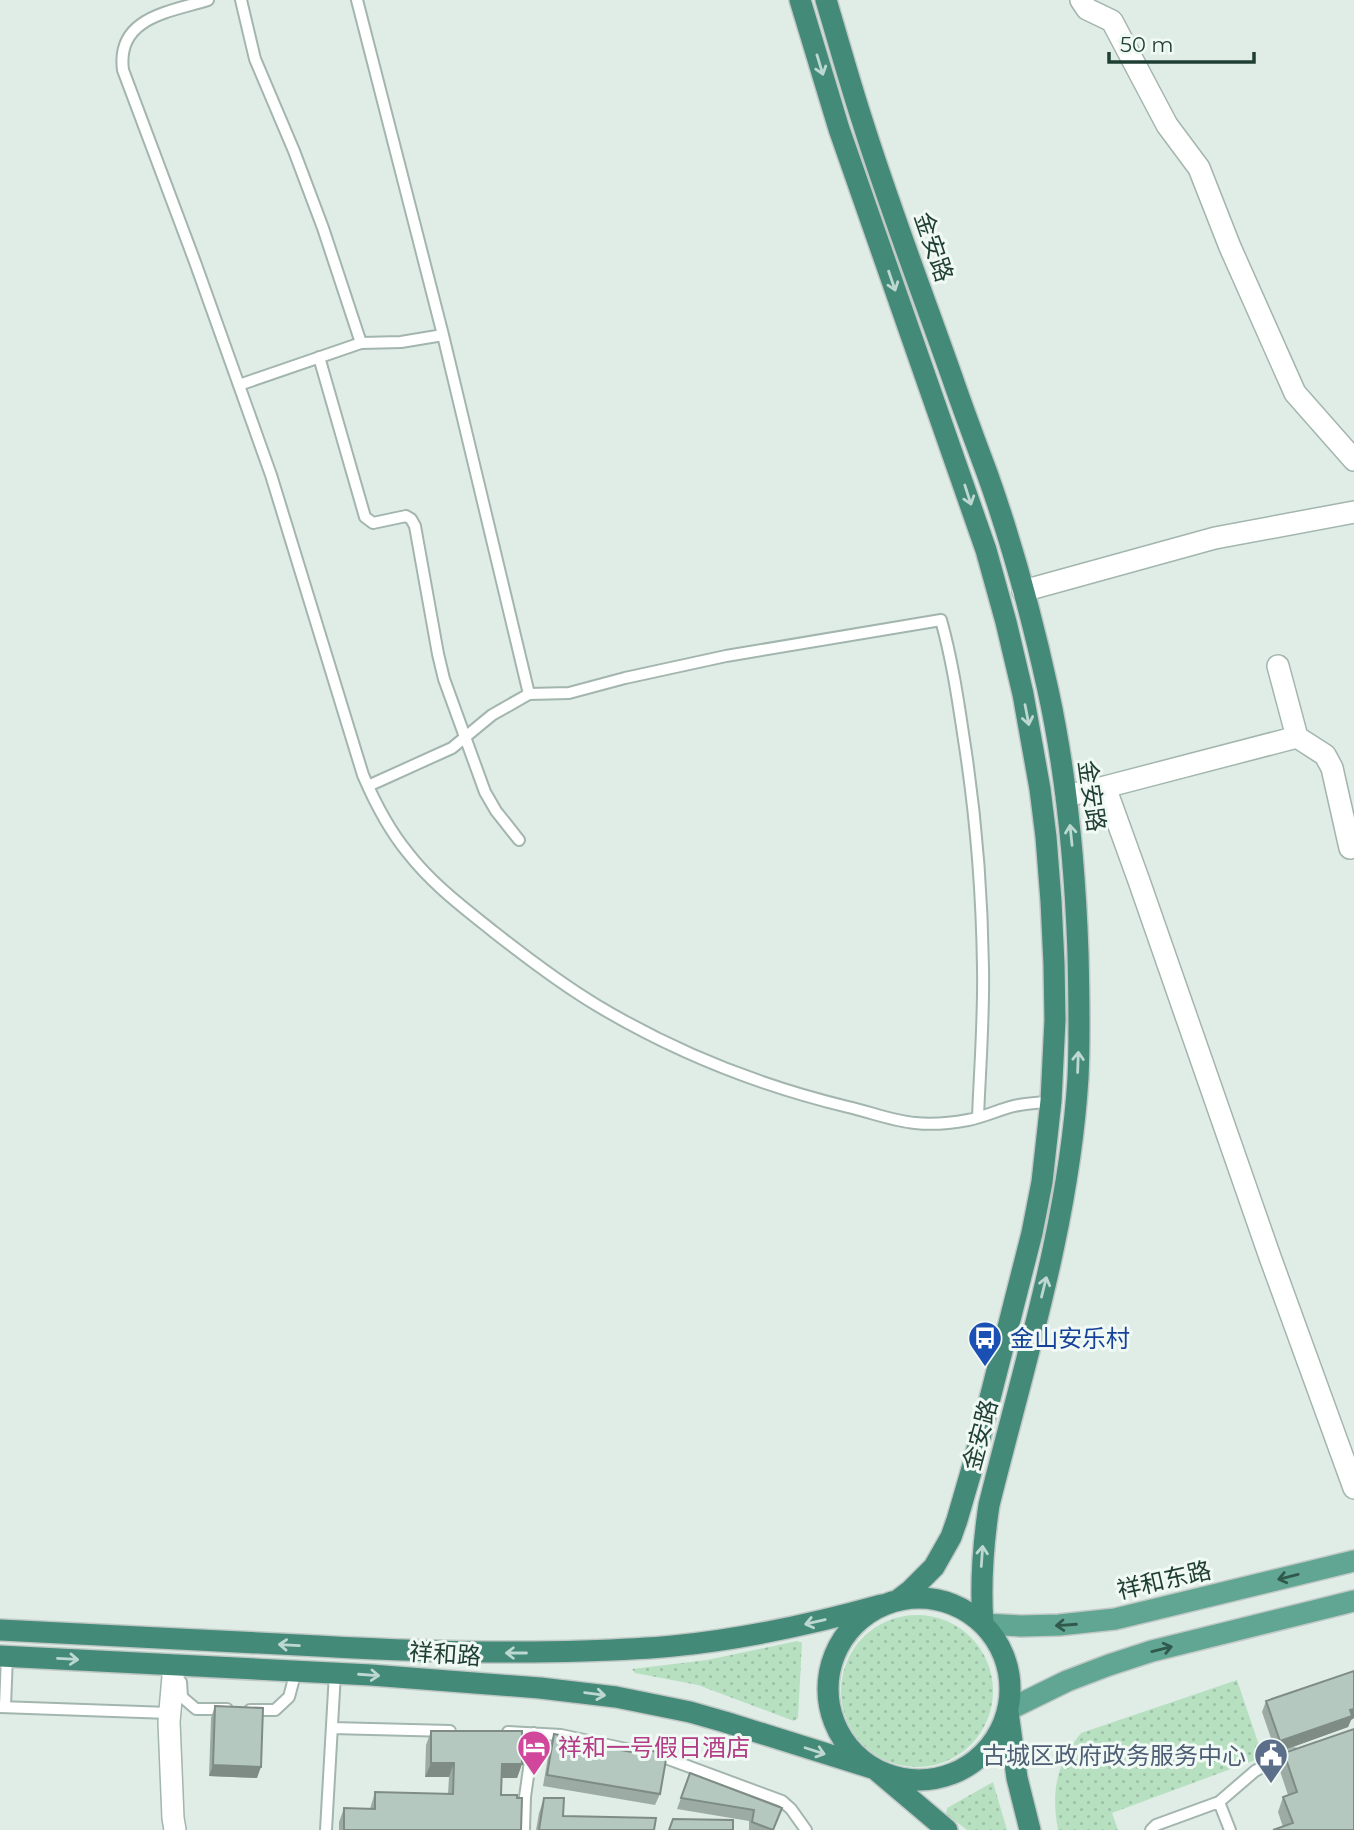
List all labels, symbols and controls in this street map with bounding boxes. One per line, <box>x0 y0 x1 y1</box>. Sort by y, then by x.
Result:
scale bar <box>1109 21 1254 65</box>
text: 50 m <box>1120 32 1174 57</box>
one-way arrow <box>814 54 827 76</box>
street label: 金安路 <box>909 208 959 286</box>
one-way arrow <box>887 270 899 292</box>
one-way arrow <box>963 484 975 506</box>
one-way arrow <box>1021 703 1035 726</box>
street label: 金安路 <box>1073 758 1111 834</box>
one-way arrow <box>1064 824 1077 847</box>
one-way arrow <box>1071 1051 1085 1074</box>
one-way arrow <box>1038 1276 1051 1299</box>
bus stop icon: 金山安乐村 <box>966 1319 1004 1368</box>
place label: 金山安乐村 <box>1010 1324 1130 1353</box>
street label: 金安路 <box>957 1396 1003 1474</box>
one-way arrow <box>976 1545 989 1568</box>
street label: 祥和东路 <box>1114 1555 1214 1605</box>
one-way arrow <box>1277 1571 1300 1584</box>
one-way arrow <box>804 1616 827 1630</box>
one-way arrow <box>1055 1619 1077 1632</box>
street label: 祥和路 <box>408 1637 482 1671</box>
one-way arrow <box>278 1638 301 1651</box>
one-way arrow <box>1150 1642 1173 1655</box>
one-way arrow <box>505 1646 528 1660</box>
one-way arrow <box>56 1653 79 1666</box>
one-way arrow <box>357 1669 380 1682</box>
one-way arrow <box>584 1688 606 1701</box>
hotel icon: 祥和一号假日酒店 <box>515 1728 553 1777</box>
place label: 祥和一号假日酒店 <box>558 1733 750 1762</box>
public building icon: 古城区政府政务服务中心 <box>1252 1736 1290 1785</box>
place label: 古城区政府政务服务中心 <box>982 1741 1246 1770</box>
one-way arrow <box>804 1745 826 1758</box>

